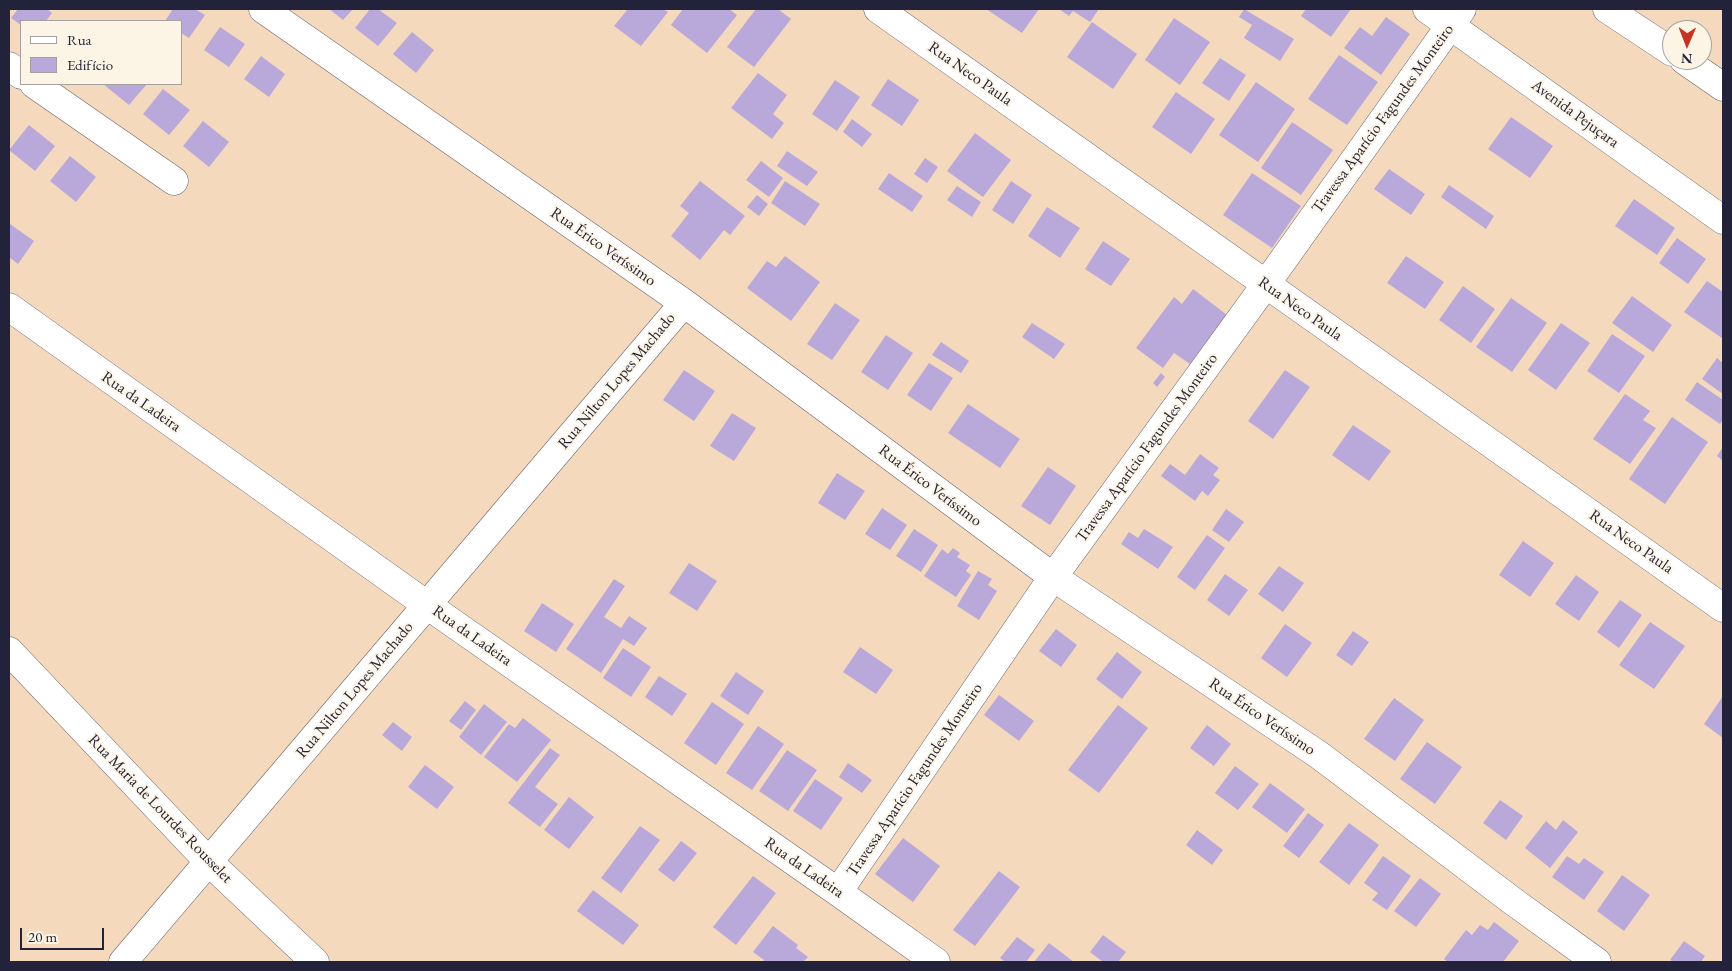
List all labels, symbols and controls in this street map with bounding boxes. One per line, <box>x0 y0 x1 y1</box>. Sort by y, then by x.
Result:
legend <box>20 20 182 85</box>
north arrow <box>1662 20 1712 70</box>
street label: Travessa Aparício Fagundes Monteiro <box>1308 21 1458 217</box>
text: Rua <box>67 30 92 49</box>
street label: Rua Neco Paula <box>924 38 1016 110</box>
text: N <box>1681 50 1693 68</box>
text: Edifício <box>67 55 113 74</box>
street label: Avenida Pejuçara <box>1527 76 1623 152</box>
street label: Rua Érico Veríssimo <box>547 203 659 291</box>
street label: Rua Neco Paula <box>1254 273 1346 345</box>
street label: Rua Nilton Lopes Machado <box>554 309 680 453</box>
street label: Travessa Aparício Fagundes Monteiro <box>1072 350 1222 546</box>
street label: Rua da Ladeira <box>97 368 185 436</box>
street label: Rua Érico Veríssimo <box>875 441 985 531</box>
street label: Rua Neco Paula <box>1585 506 1677 578</box>
street label: Rua da Ladeira <box>428 602 516 670</box>
street label: Rua Nilton Lopes Machado <box>292 618 418 762</box>
street label: Rua Érico Veríssimo <box>1205 674 1319 760</box>
street label: Travessa Aparício Fagundes Monteiro <box>843 680 987 880</box>
street label: Rua Maria de Lourdes Rousselet <box>84 731 236 887</box>
street label: Rua da Ladeira <box>760 834 848 902</box>
scale bar <box>22 918 106 950</box>
text: 20 m <box>28 927 57 946</box>

